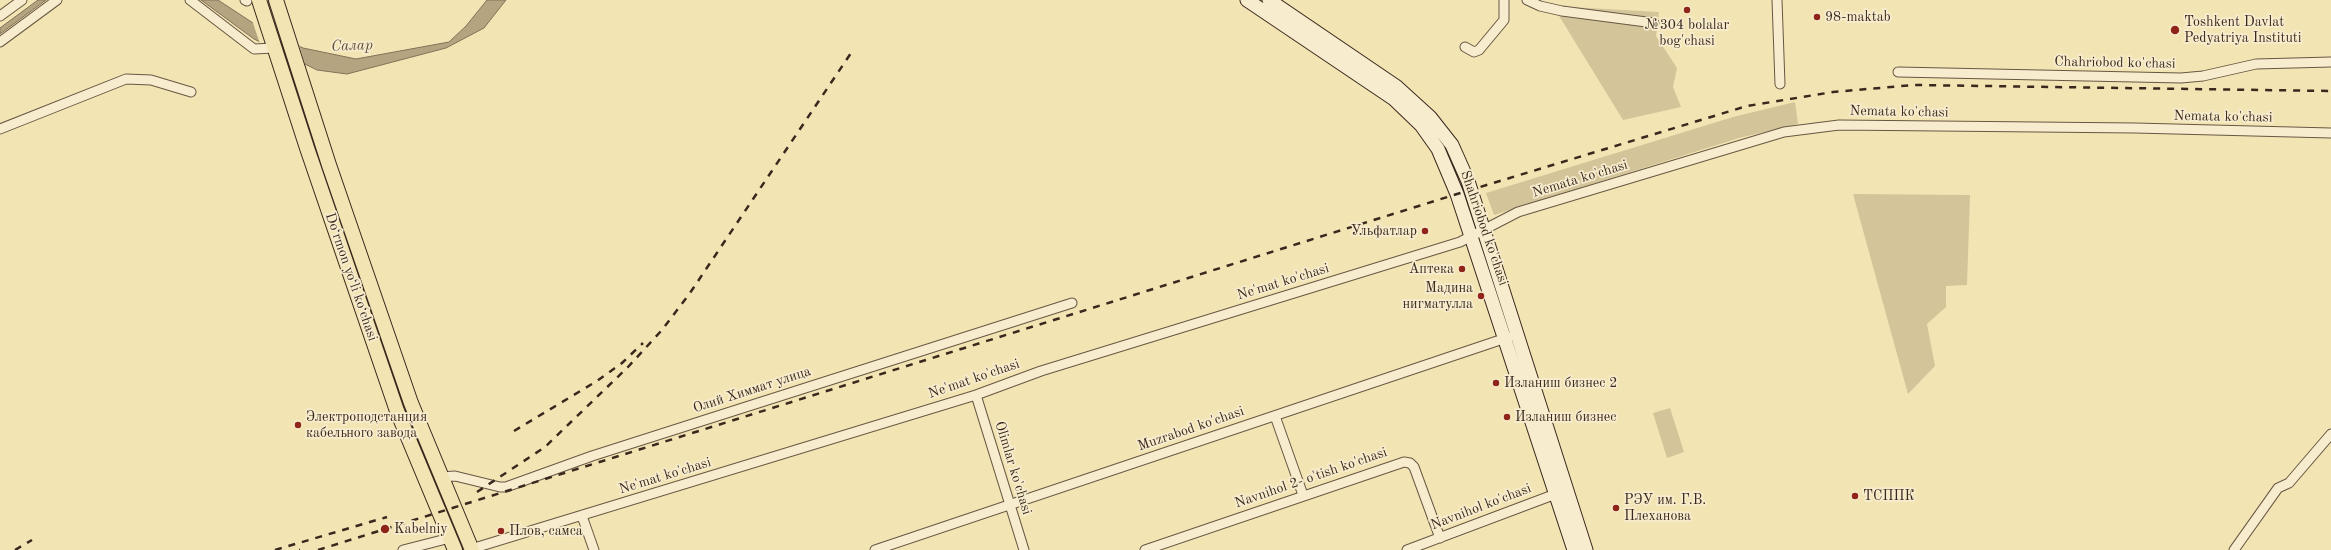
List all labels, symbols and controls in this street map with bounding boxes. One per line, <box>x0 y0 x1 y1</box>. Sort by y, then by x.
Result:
marker: №304 bolalar bog'chasi <box>1682 5 1692 15</box>
place label: 98-maktab <box>1825 9 1891 25</box>
marker: 98-maktab <box>1812 12 1822 22</box>
place label: Toshkent Davlat Pedyatriya Instituti <box>2184 14 2302 46</box>
place label: №304 bolalar bog'chasi <box>1645 17 1729 50</box>
marker: Toshkent Davlat Pedyatriya Instituti <box>2169 24 2181 36</box>
water label: Салар <box>331 36 373 56</box>
street label: Chahriobod ko'chasi <box>2054 54 2176 72</box>
street label: Nemata ko'chasi <box>1849 103 1949 121</box>
street label: Nemata ko'chasi <box>2173 108 2273 126</box>
street label: Nemata ko'chasi <box>1530 156 1630 202</box>
street label: Shahriobod ko'chasi <box>1456 168 1512 288</box>
street label: Do‘rmon yo‘li ko‘chasi <box>321 211 381 343</box>
place label: Ульфатлар <box>1351 223 1417 239</box>
marker: Ульфатлар <box>1420 226 1430 236</box>
street label: Ne'mat ko'chasi <box>1235 260 1331 304</box>
place label: Аптека <box>1409 261 1454 277</box>
marker: Аптека <box>1457 264 1467 274</box>
place label: Мадина нигматулла <box>1402 280 1473 312</box>
marker: Мадина нигматулла <box>1476 291 1486 301</box>
street label: Ne'mat ko'chasi <box>926 356 1022 402</box>
street label: Олий Химмат улица <box>691 363 813 417</box>
place label: Изланиш бизнес 2 <box>1504 375 1617 391</box>
marker: Изланиш бизнес 2 <box>1491 378 1501 388</box>
street label: Muzrabod ko'chasi <box>1136 403 1246 455</box>
place label: Электроподстанция кабельного завода <box>306 409 427 442</box>
place label: Изланиш бизнес <box>1515 409 1616 425</box>
marker: Изланиш бизнес <box>1502 412 1512 422</box>
street label: Olimlar ko'chasi <box>991 419 1035 517</box>
marker: Электроподстанция кабельного завода <box>293 420 303 430</box>
street label: Navnihol 2- o'tish ko'chasi <box>1233 444 1389 512</box>
street label: Ne'mat ko'chasi <box>617 454 713 498</box>
street label: Navnihol ko'chasi <box>1428 480 1534 534</box>
place label: ТСППК <box>1863 488 1915 504</box>
marker: ТСППК <box>1850 491 1860 501</box>
place label: РЭУ им. Г.В. Плеханова <box>1624 492 1706 524</box>
marker: РЭУ им. Г.В. Плеханова <box>1611 503 1621 513</box>
place label: Kabelniy <box>394 521 448 537</box>
marker: Kabelniy <box>379 523 391 535</box>
place label: Плов, самса <box>509 523 583 539</box>
marker: Плов, самса <box>496 526 506 536</box>

